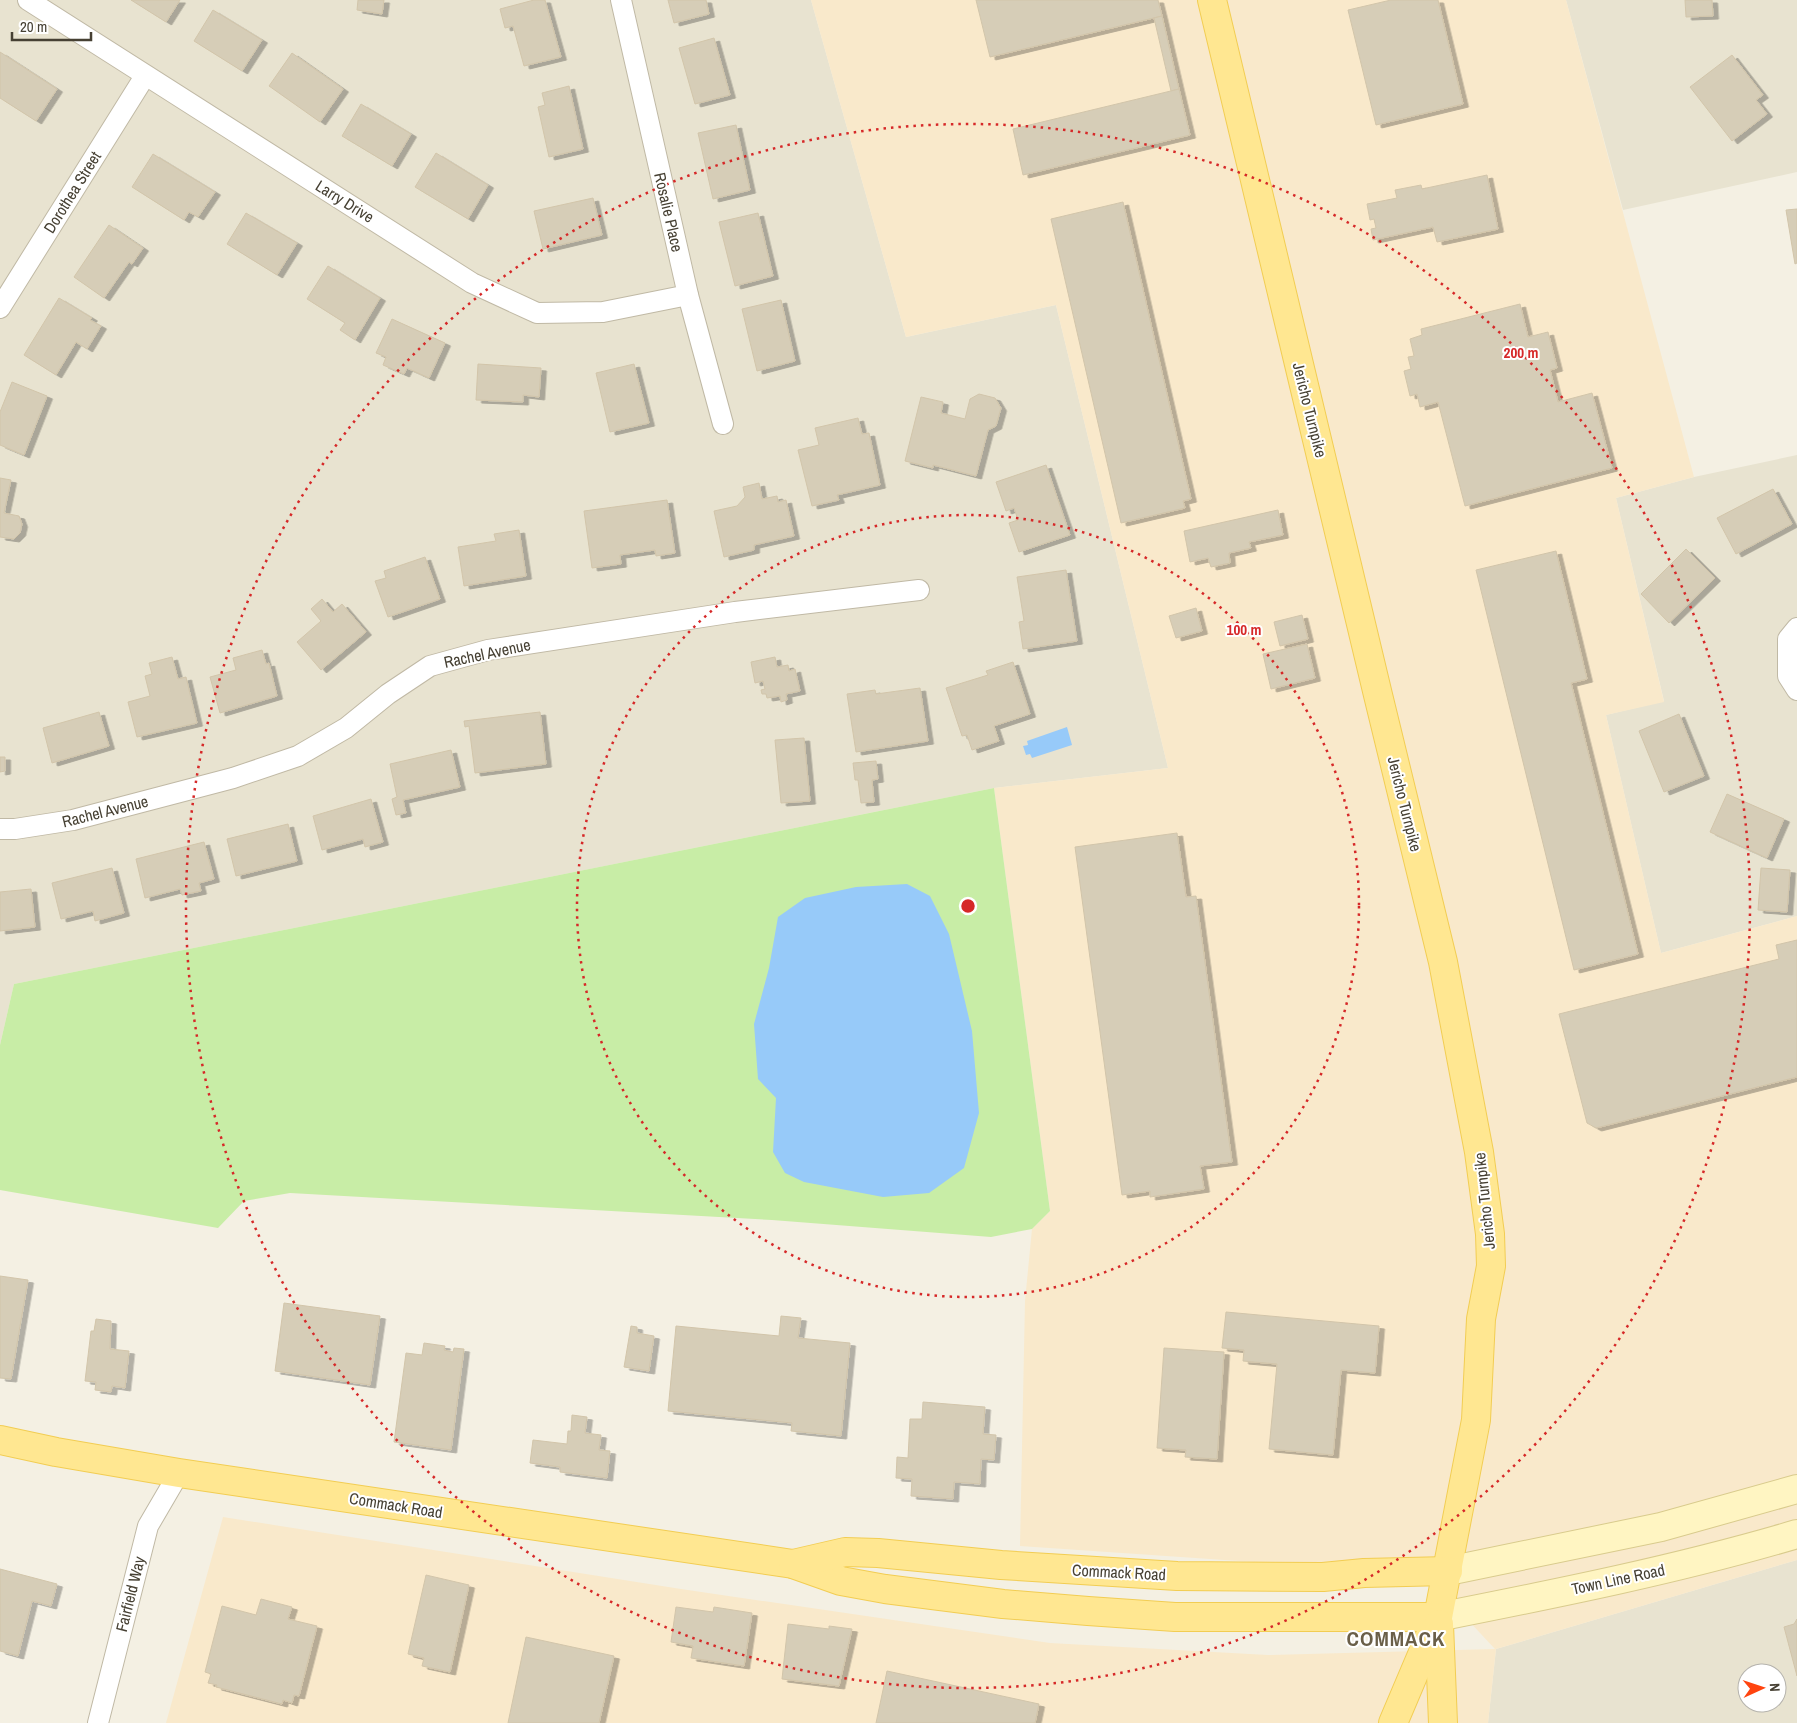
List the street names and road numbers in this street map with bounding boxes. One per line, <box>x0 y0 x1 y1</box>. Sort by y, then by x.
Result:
street label: Dorothea Street <box>38 147 106 237</box>
street label: Rosalie Place <box>649 170 689 254</box>
street label: Larry Drive <box>312 174 378 228</box>
street label: Jericho Turnpike <box>1288 360 1332 460</box>
street label: Rachel Avenue <box>442 633 532 673</box>
street label: Jericho Turnpike <box>1383 754 1427 854</box>
street label: Rachel Avenue <box>60 790 150 832</box>
street label: Jericho Turnpike <box>1468 1152 1500 1250</box>
street label: Commack Road <box>348 1487 444 1523</box>
street label: Fairfield Way <box>110 1554 150 1634</box>
street label: Town Line Road <box>1569 1558 1667 1600</box>
street label: Commack Road <box>1071 1559 1167 1585</box>

